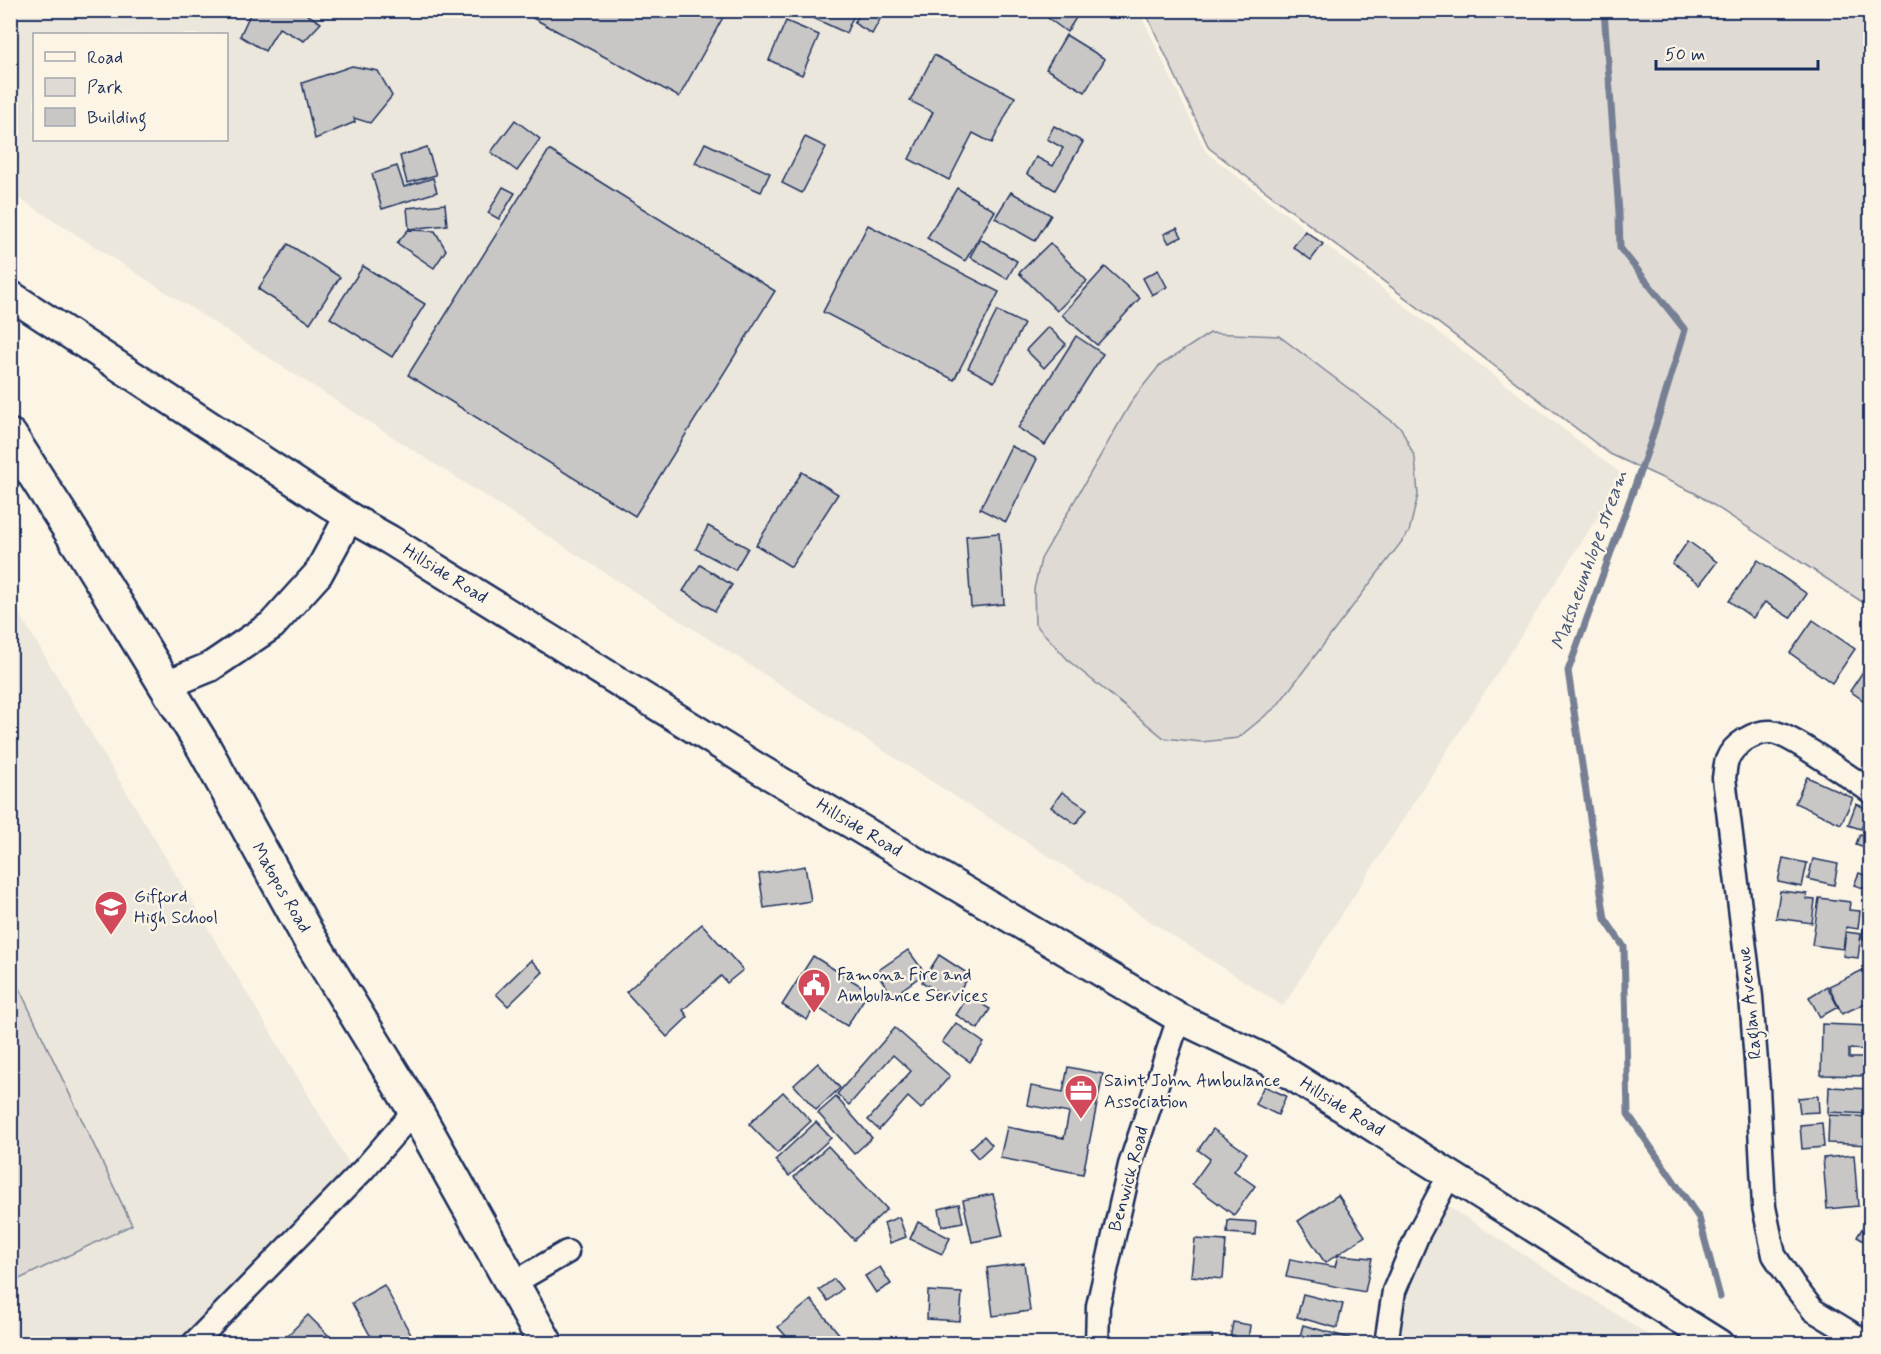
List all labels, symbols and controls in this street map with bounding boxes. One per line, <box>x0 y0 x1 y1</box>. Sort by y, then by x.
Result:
legend <box>33 33 228 141</box>
scale bar <box>1656 33 1818 71</box>
text: 50 m <box>1665 43 1705 67</box>
text: Road <box>87 46 123 70</box>
text: Park <box>87 76 123 100</box>
text: Building <box>87 106 147 132</box>
water label: Matsheumhlope stream <box>1545 466 1635 654</box>
street label: Hillside Road <box>398 538 492 610</box>
street label: Hillside Road <box>812 793 906 863</box>
street label: Matopos Road <box>246 839 316 937</box>
place label: Gifford High School <box>134 885 218 932</box>
school or university icon: Gifford High School <box>93 889 129 936</box>
street label: Raglan Avenue <box>1732 945 1770 1060</box>
place label: Famona Fire and Ambulance Services <box>837 963 988 1008</box>
public building icon: Famona Fire and Ambulance Services <box>796 967 832 1014</box>
place label: Saint John Ambulance Association <box>1104 1069 1281 1114</box>
street label: Hillside Road <box>1295 1071 1389 1143</box>
office icon: Saint John Ambulance Association <box>1063 1073 1099 1120</box>
street label: Benwick Road <box>1103 1124 1155 1234</box>

